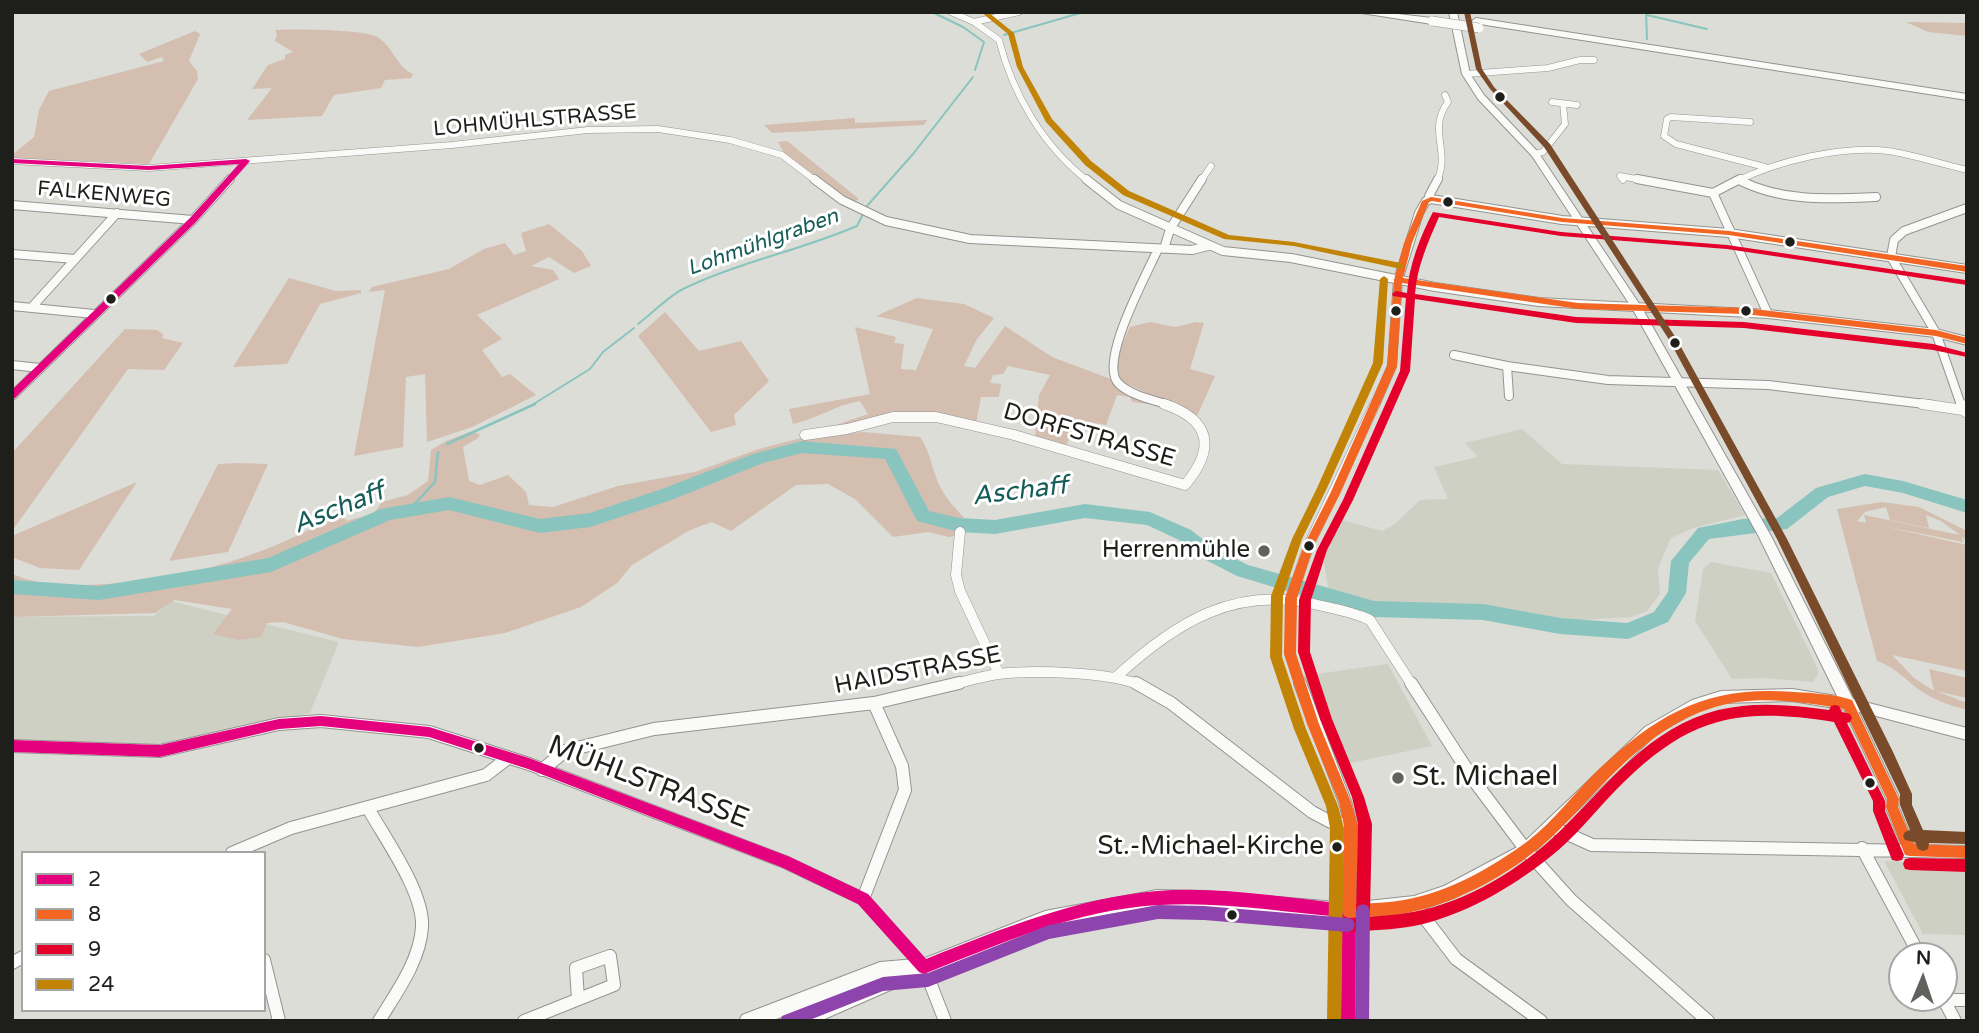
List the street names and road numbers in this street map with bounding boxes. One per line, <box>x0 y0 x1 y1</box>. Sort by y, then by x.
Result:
street label: LOHMÜHLSTRASSE <box>432 100 638 142</box>
street label: FALKENWEG <box>36 177 172 213</box>
street label: DORFSTRASSE <box>1000 398 1178 474</box>
street label: HAIDSTRASSE <box>832 641 1004 701</box>
street label: MÜHLSTRASSE <box>543 729 753 837</box>

